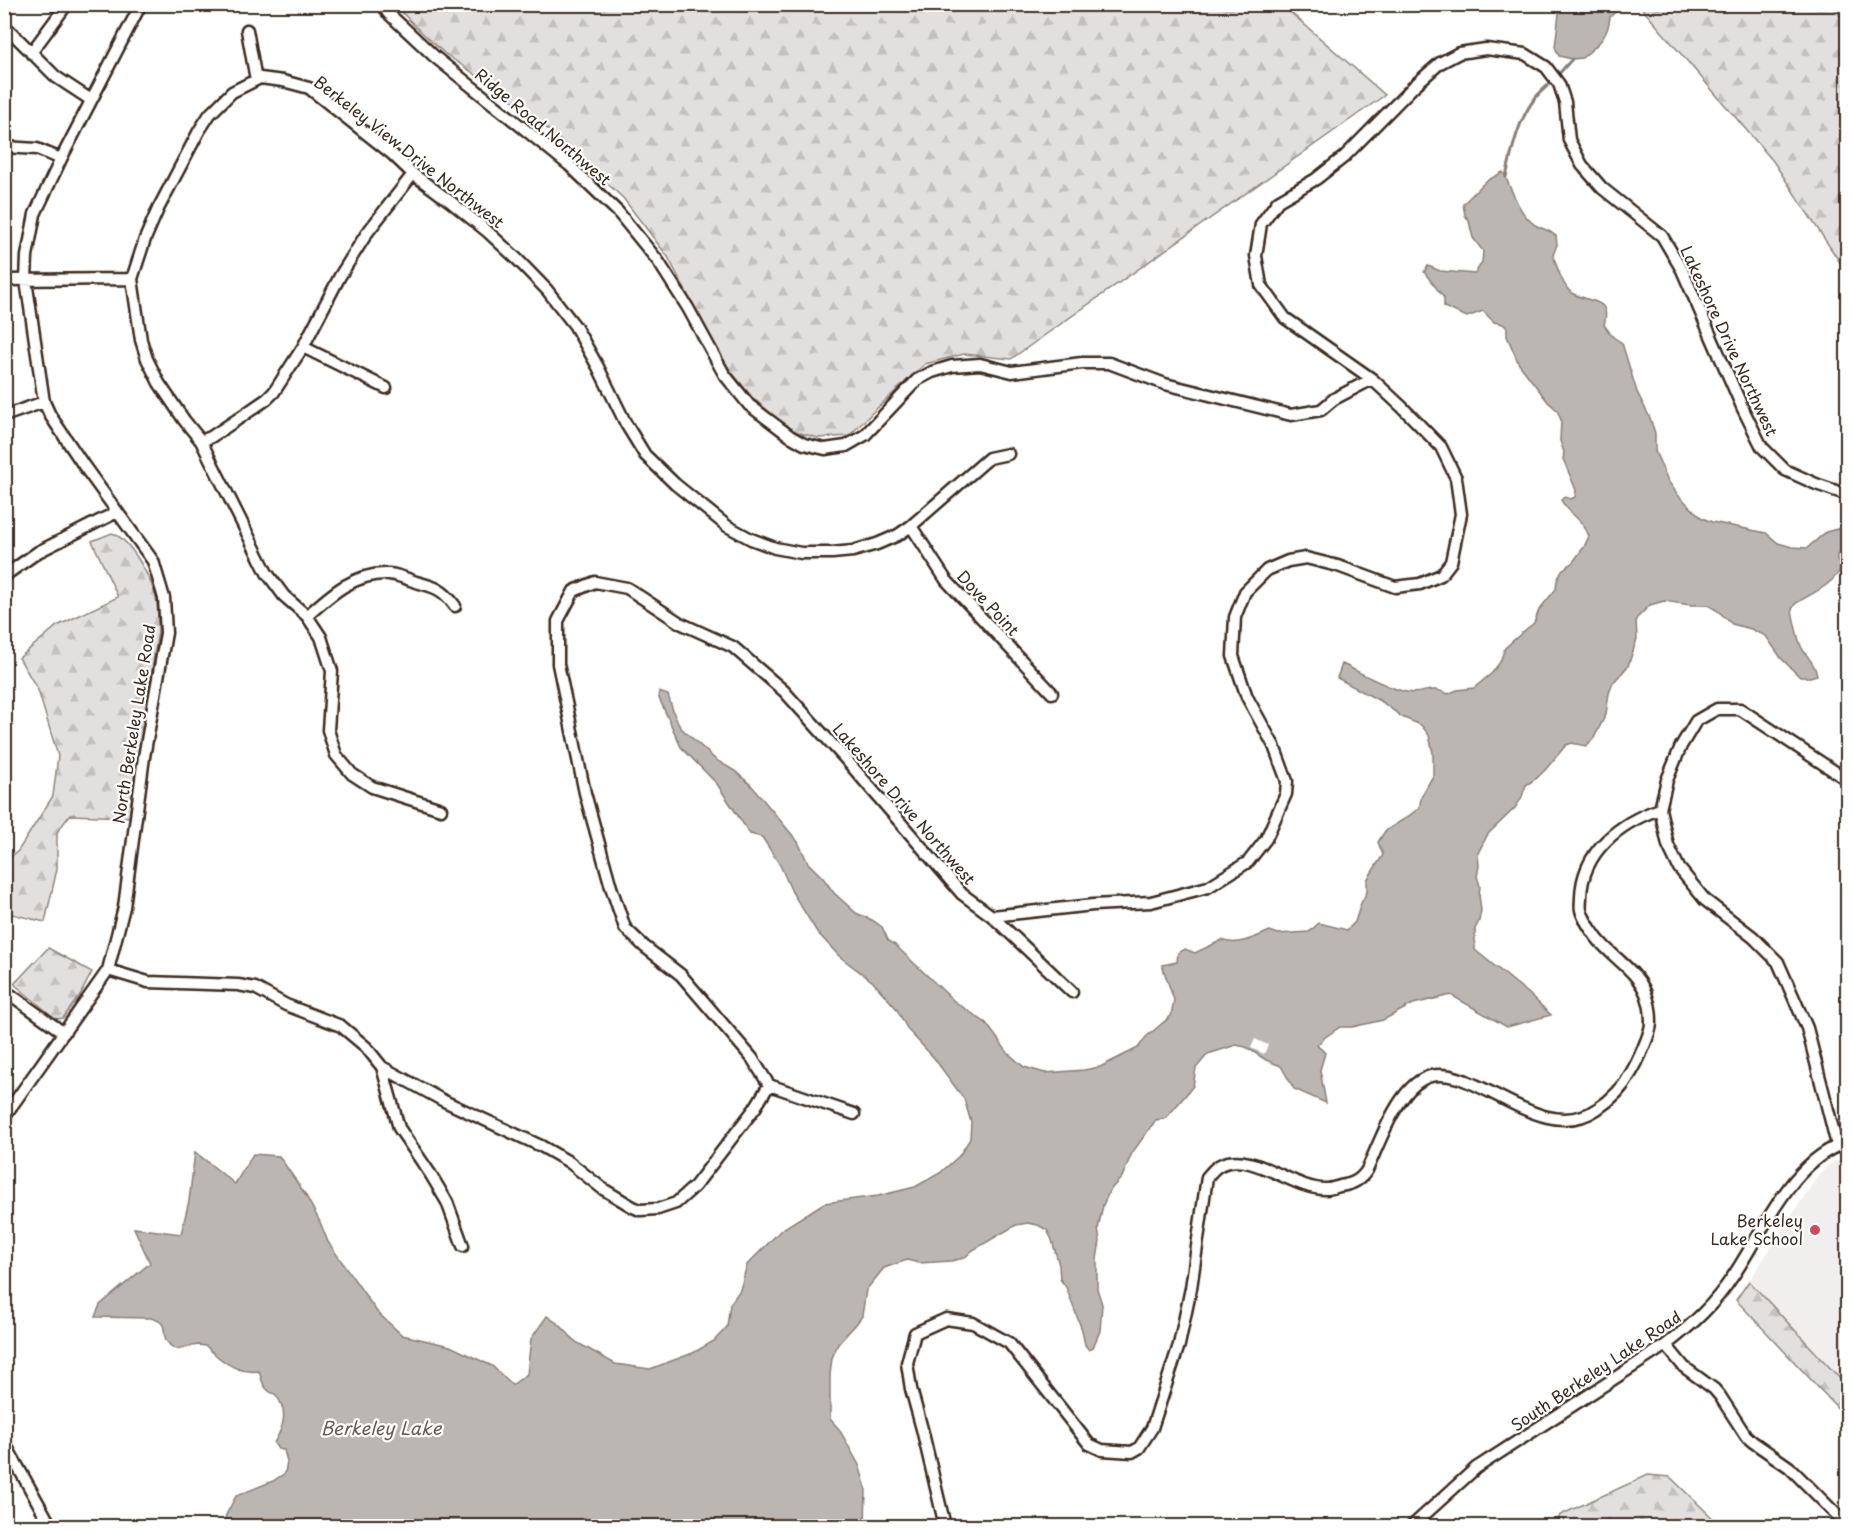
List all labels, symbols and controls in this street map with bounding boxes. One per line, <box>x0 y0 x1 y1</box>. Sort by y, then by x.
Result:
street label: Ridge Road Northwest <box>470 62 617 190</box>
street label: Berkeley View Drive Northwest <box>309 69 510 233</box>
street label: Lakeshore Drive Northwest <box>1675 242 1785 440</box>
street label: Dove Point <box>952 564 1025 640</box>
street label: North Berkeley Lake Road <box>105 622 161 825</box>
street label: Lakeshore Drive Northwest <box>828 717 982 889</box>
place label: Berkeley Lake School <box>1710 1208 1803 1250</box>
marker: Berkeley Lake School <box>1808 1223 1822 1237</box>
street label: South Berkeley Lake Road <box>1506 1304 1685 1436</box>
water label: Berkeley Lake <box>321 1414 443 1441</box>

